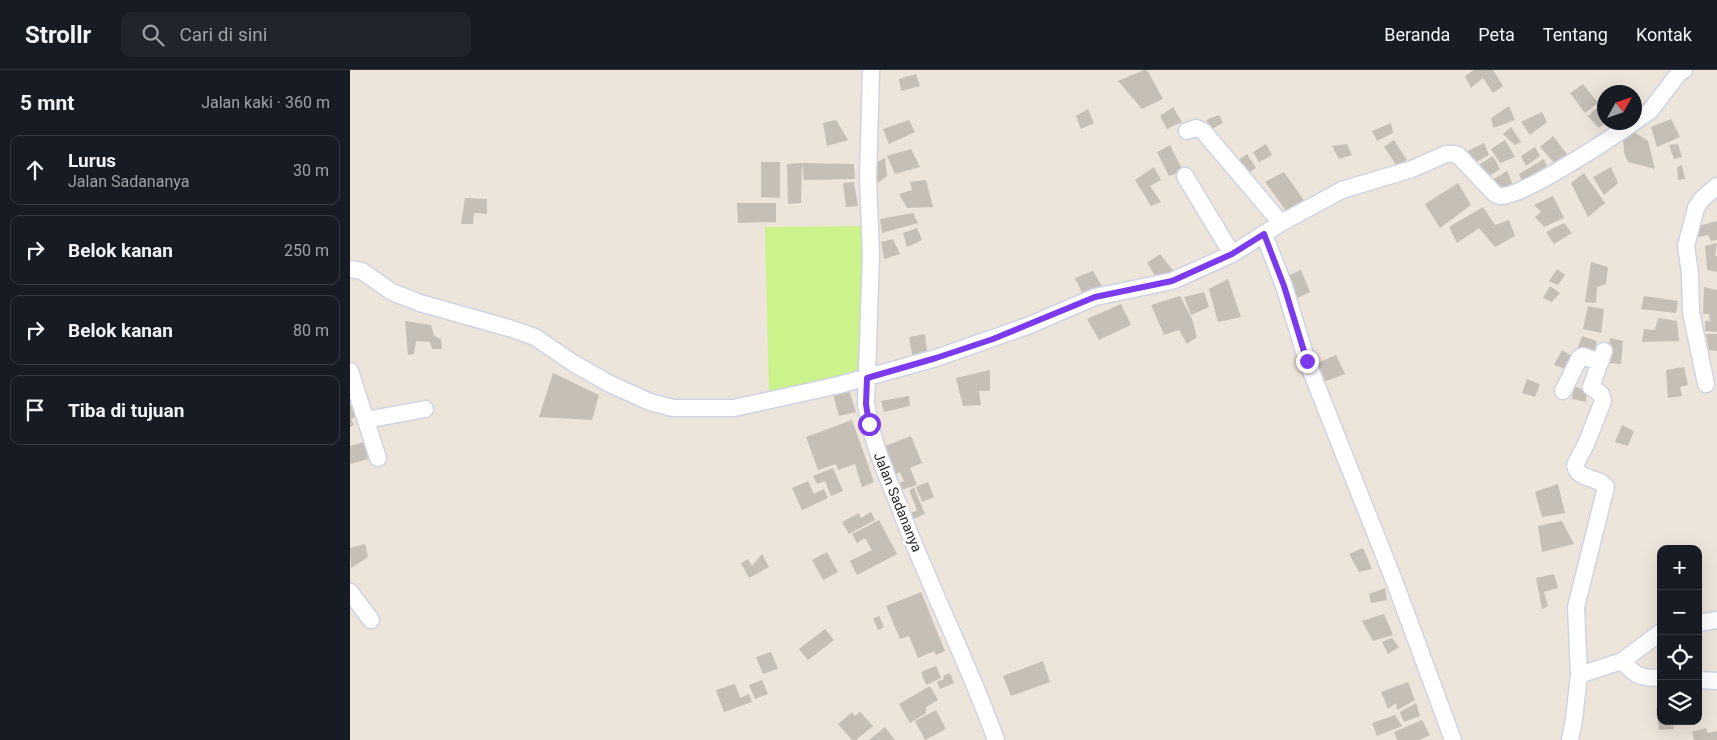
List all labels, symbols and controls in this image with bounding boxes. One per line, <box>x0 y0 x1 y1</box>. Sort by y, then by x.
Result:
search box <box>121 12 471 57</box>
text: Strollr <box>25 21 91 49</box>
icon: search <box>139 21 167 49</box>
text: Cari di sini <box>179 23 267 46</box>
text: Beranda <box>1384 24 1450 45</box>
text: Peta <box>1478 24 1515 45</box>
text: Tentang <box>1543 24 1608 45</box>
text: Kontak <box>1636 24 1692 45</box>
north arrow <box>1597 85 1642 130</box>
text: 5 mnt <box>20 91 74 115</box>
text: Jalan kaki · 360 m <box>201 93 330 112</box>
text: Lurus <box>68 149 116 172</box>
icon: ahead <box>21 156 49 184</box>
text: 30 m <box>293 161 329 180</box>
text: Jalan Sadananya <box>68 172 189 191</box>
icon: right <box>21 236 49 264</box>
text: Belok kanan <box>68 239 173 262</box>
text: 250 m <box>284 241 329 260</box>
icon: right <box>21 316 49 344</box>
text: Belok kanan <box>68 319 173 342</box>
text: 80 m <box>293 321 329 340</box>
route end <box>1296 350 1319 373</box>
icon: arrive <box>21 396 49 424</box>
text: Tiba di tujuan <box>68 399 184 422</box>
route start <box>858 413 881 436</box>
street label: Jalan Sadananya <box>871 450 925 554</box>
map controls <box>1657 545 1702 725</box>
button: + <box>1657 545 1702 590</box>
button: − <box>1657 590 1702 635</box>
button: locate <box>1657 635 1702 680</box>
button: layers <box>1657 680 1702 725</box>

